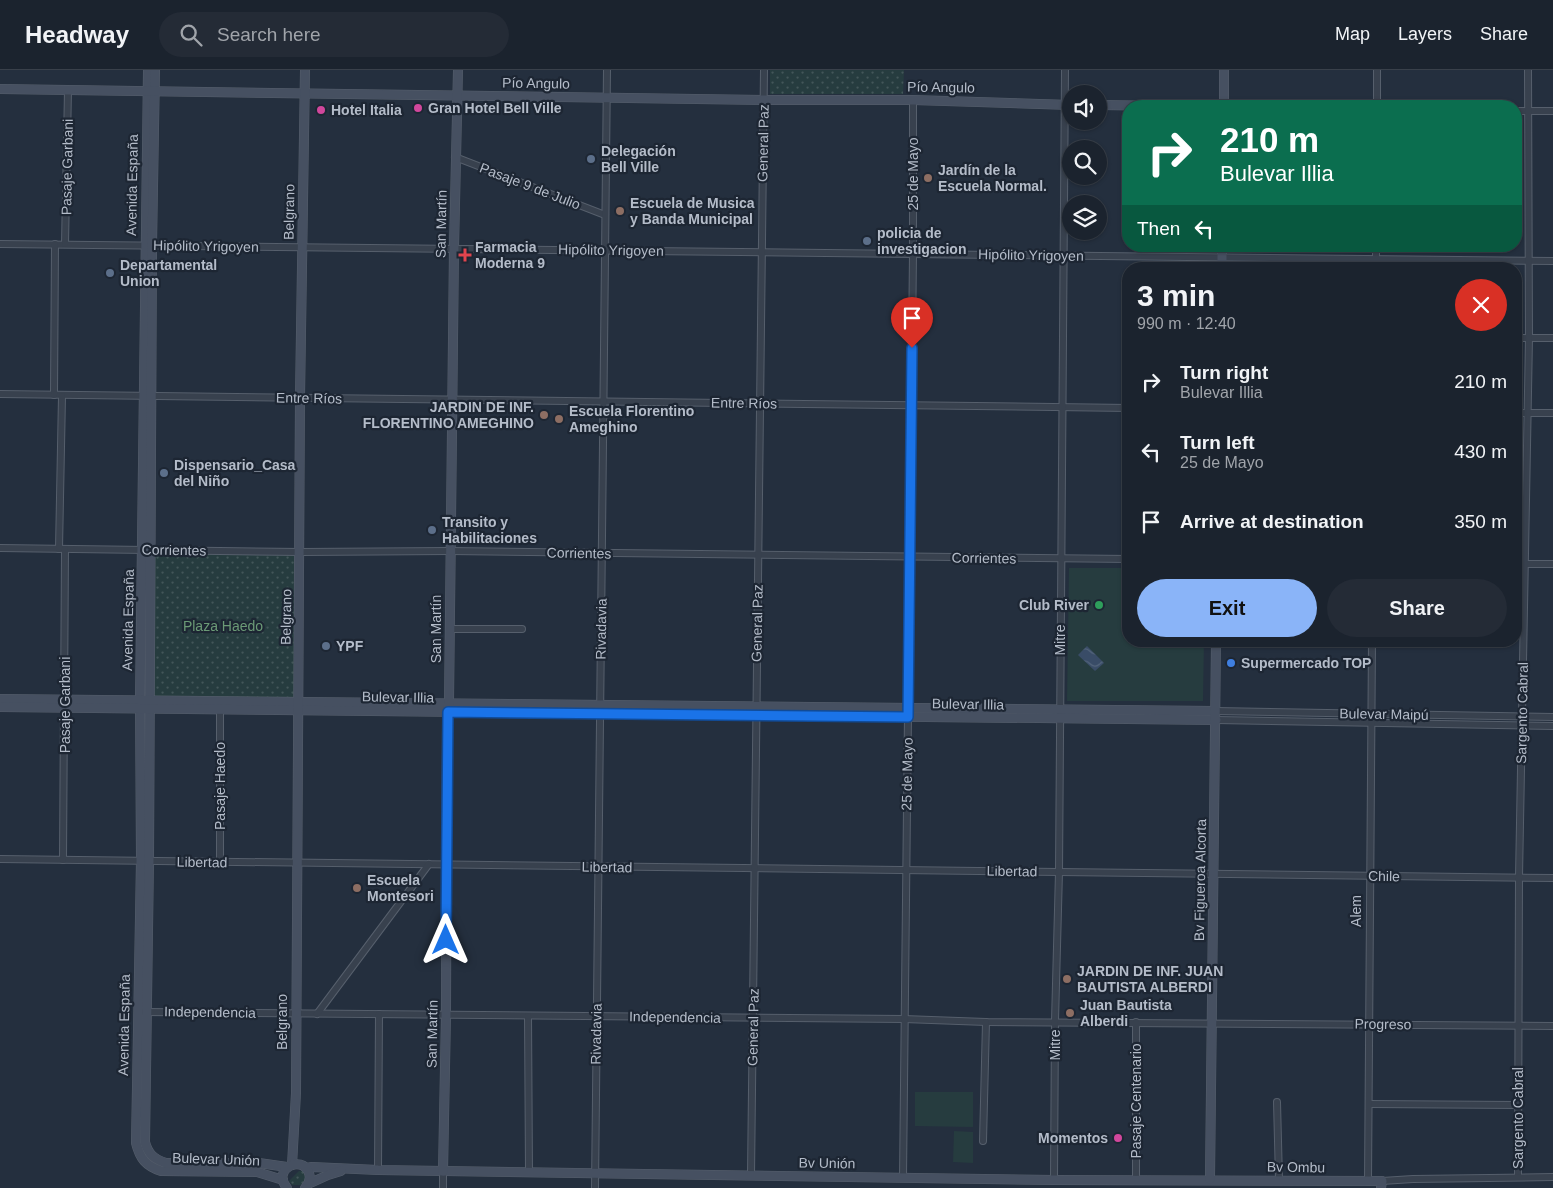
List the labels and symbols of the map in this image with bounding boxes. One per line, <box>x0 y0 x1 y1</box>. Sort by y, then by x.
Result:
street label: Pío Angulo <box>502 74 570 92</box>
street label: Pío Angulo <box>907 78 975 96</box>
place label: Gran Hotel Bell Ville <box>428 100 562 116</box>
place label: Hotel Italia <box>331 102 402 118</box>
marker: Gran Hotel Bell Ville <box>412 102 424 114</box>
marker: Hotel Italia <box>315 104 327 116</box>
street label: General Paz <box>754 104 772 182</box>
street label: Pasaje Garbani <box>58 119 76 215</box>
street label: Avenida España <box>123 134 141 236</box>
street label: 25 de Mayo <box>905 137 921 211</box>
place label: Delegación Bell Ville <box>601 143 676 175</box>
marker: Delegación Bell Ville <box>585 153 597 165</box>
street label: Pasaje 9 de Julio <box>477 159 583 213</box>
place label: Jardín de la Escuela Normal. <box>938 162 1047 194</box>
marker: Jardín de la Escuela Normal. <box>922 172 934 184</box>
street label: Belgrano <box>281 184 297 240</box>
street label: San Martín <box>432 190 450 258</box>
place label: Escuela de Musica y Banda Municipal <box>630 195 755 227</box>
marker: Escuela de Musica y Banda Municipal <box>614 205 626 217</box>
place label: policia de investigacion <box>877 225 966 257</box>
marker: policia de investigacion <box>861 235 873 247</box>
street label: Hipólito Yrigoyen <box>153 237 259 255</box>
place label: Farmacia Moderna 9 <box>475 239 545 271</box>
street label: Hipólito Yrigoyen <box>558 241 664 259</box>
street label: Hipólito Yrigoyen <box>978 246 1084 264</box>
marker: Farmacia Moderna 9 <box>459 249 471 261</box>
place label: Departamental Union <box>120 257 217 289</box>
marker: Departamental Union <box>104 267 116 279</box>
pin <box>891 297 933 348</box>
street label: Entre Ríos <box>276 389 342 407</box>
street label: Entre Ríos <box>711 394 777 412</box>
place label: JARDIN DE INF. FLORENTINO AMEGHINO <box>363 399 534 431</box>
place label: Escuela Florentino Ameghino <box>569 403 694 435</box>
marker: JARDIN DE INF. FLORENTINO AMEGHINO <box>538 409 550 421</box>
marker: Escuela Florentino Ameghino <box>553 413 565 425</box>
place label: Dispensario_Casa del Niño <box>174 457 296 489</box>
marker: Dispensario_Casa del Niño <box>158 467 170 479</box>
place label: Transito y Habilitaciones <box>442 514 537 546</box>
marker: Transito y Habilitaciones <box>426 524 438 536</box>
street label: Corrientes <box>142 541 206 559</box>
street label: Corrientes <box>547 544 611 562</box>
street label: Corrientes <box>952 549 1016 567</box>
street label: Avenida España <box>119 569 137 671</box>
street label: General Paz <box>748 584 766 662</box>
street label: Belgrano <box>278 589 294 645</box>
street label: San Martín <box>428 595 444 663</box>
place label: Club River <box>1019 597 1090 613</box>
street label: Rivadavia <box>592 598 610 660</box>
marker: Club River <box>1093 599 1105 611</box>
park label: Plaza Haedo <box>183 618 263 634</box>
street label: Mitre <box>1052 624 1068 656</box>
place label: YPF <box>336 638 364 654</box>
marker: YPF <box>320 640 332 652</box>
place label: Supermercado TOP <box>1241 655 1371 671</box>
street label: Pasaje Garbani <box>57 657 73 753</box>
marker: Supermercado TOP <box>1225 657 1237 669</box>
street label: Sargento Cabral <box>1513 662 1531 764</box>
street label: Bulevar Illia <box>362 688 435 706</box>
street label: Bulevar Illia <box>932 695 1005 713</box>
street label: Bulevar Maipú <box>1339 705 1429 723</box>
street label: 25 de Mayo <box>898 737 916 811</box>
street label: Pasaje Haedo <box>212 742 228 830</box>
street label: Bv Figueroa Alcorta <box>1191 819 1209 941</box>
street label: Libertad <box>177 854 227 870</box>
street label: Libertad <box>582 859 632 875</box>
street label: Libertad <box>987 863 1037 879</box>
street label: Chile <box>1368 868 1400 884</box>
place label: Escuela Montesori <box>367 872 434 904</box>
marker: Escuela Montesori <box>351 882 363 894</box>
street label: Alem <box>1348 895 1364 927</box>
position arrow <box>419 913 471 965</box>
place label: JARDIN DE INF. JUAN BAUTISTA ALBERDI <box>1077 963 1223 995</box>
marker: JARDIN DE INF. JUAN BAUTISTA ALBERDI <box>1061 973 1073 985</box>
street label: Avenida España <box>115 974 133 1076</box>
street label: General Paz <box>744 988 762 1066</box>
street label: Belgrano <box>274 994 290 1050</box>
place label: Juan Bautista Alberdi <box>1080 997 1172 1029</box>
street label: San Martín <box>423 1000 441 1068</box>
street label: Independencia <box>164 1003 256 1021</box>
street label: Rivadavia <box>587 1003 605 1065</box>
marker: Juan Bautista Alberdi <box>1064 1007 1076 1019</box>
street label: Independencia <box>629 1008 721 1026</box>
street label: Progreso <box>1354 1016 1412 1032</box>
street label: Mitre <box>1047 1029 1063 1061</box>
street label: Pasaje Centenario <box>1128 1043 1144 1159</box>
street label: Sargento Cabral <box>1510 1067 1526 1169</box>
place label: Momentos <box>1038 1130 1108 1146</box>
marker: Momentos <box>1112 1132 1124 1144</box>
street label: Bulevar Unión <box>172 1149 260 1169</box>
street label: Bv Unión <box>798 1155 856 1171</box>
street label: Bv Ombu <box>1267 1158 1325 1176</box>

